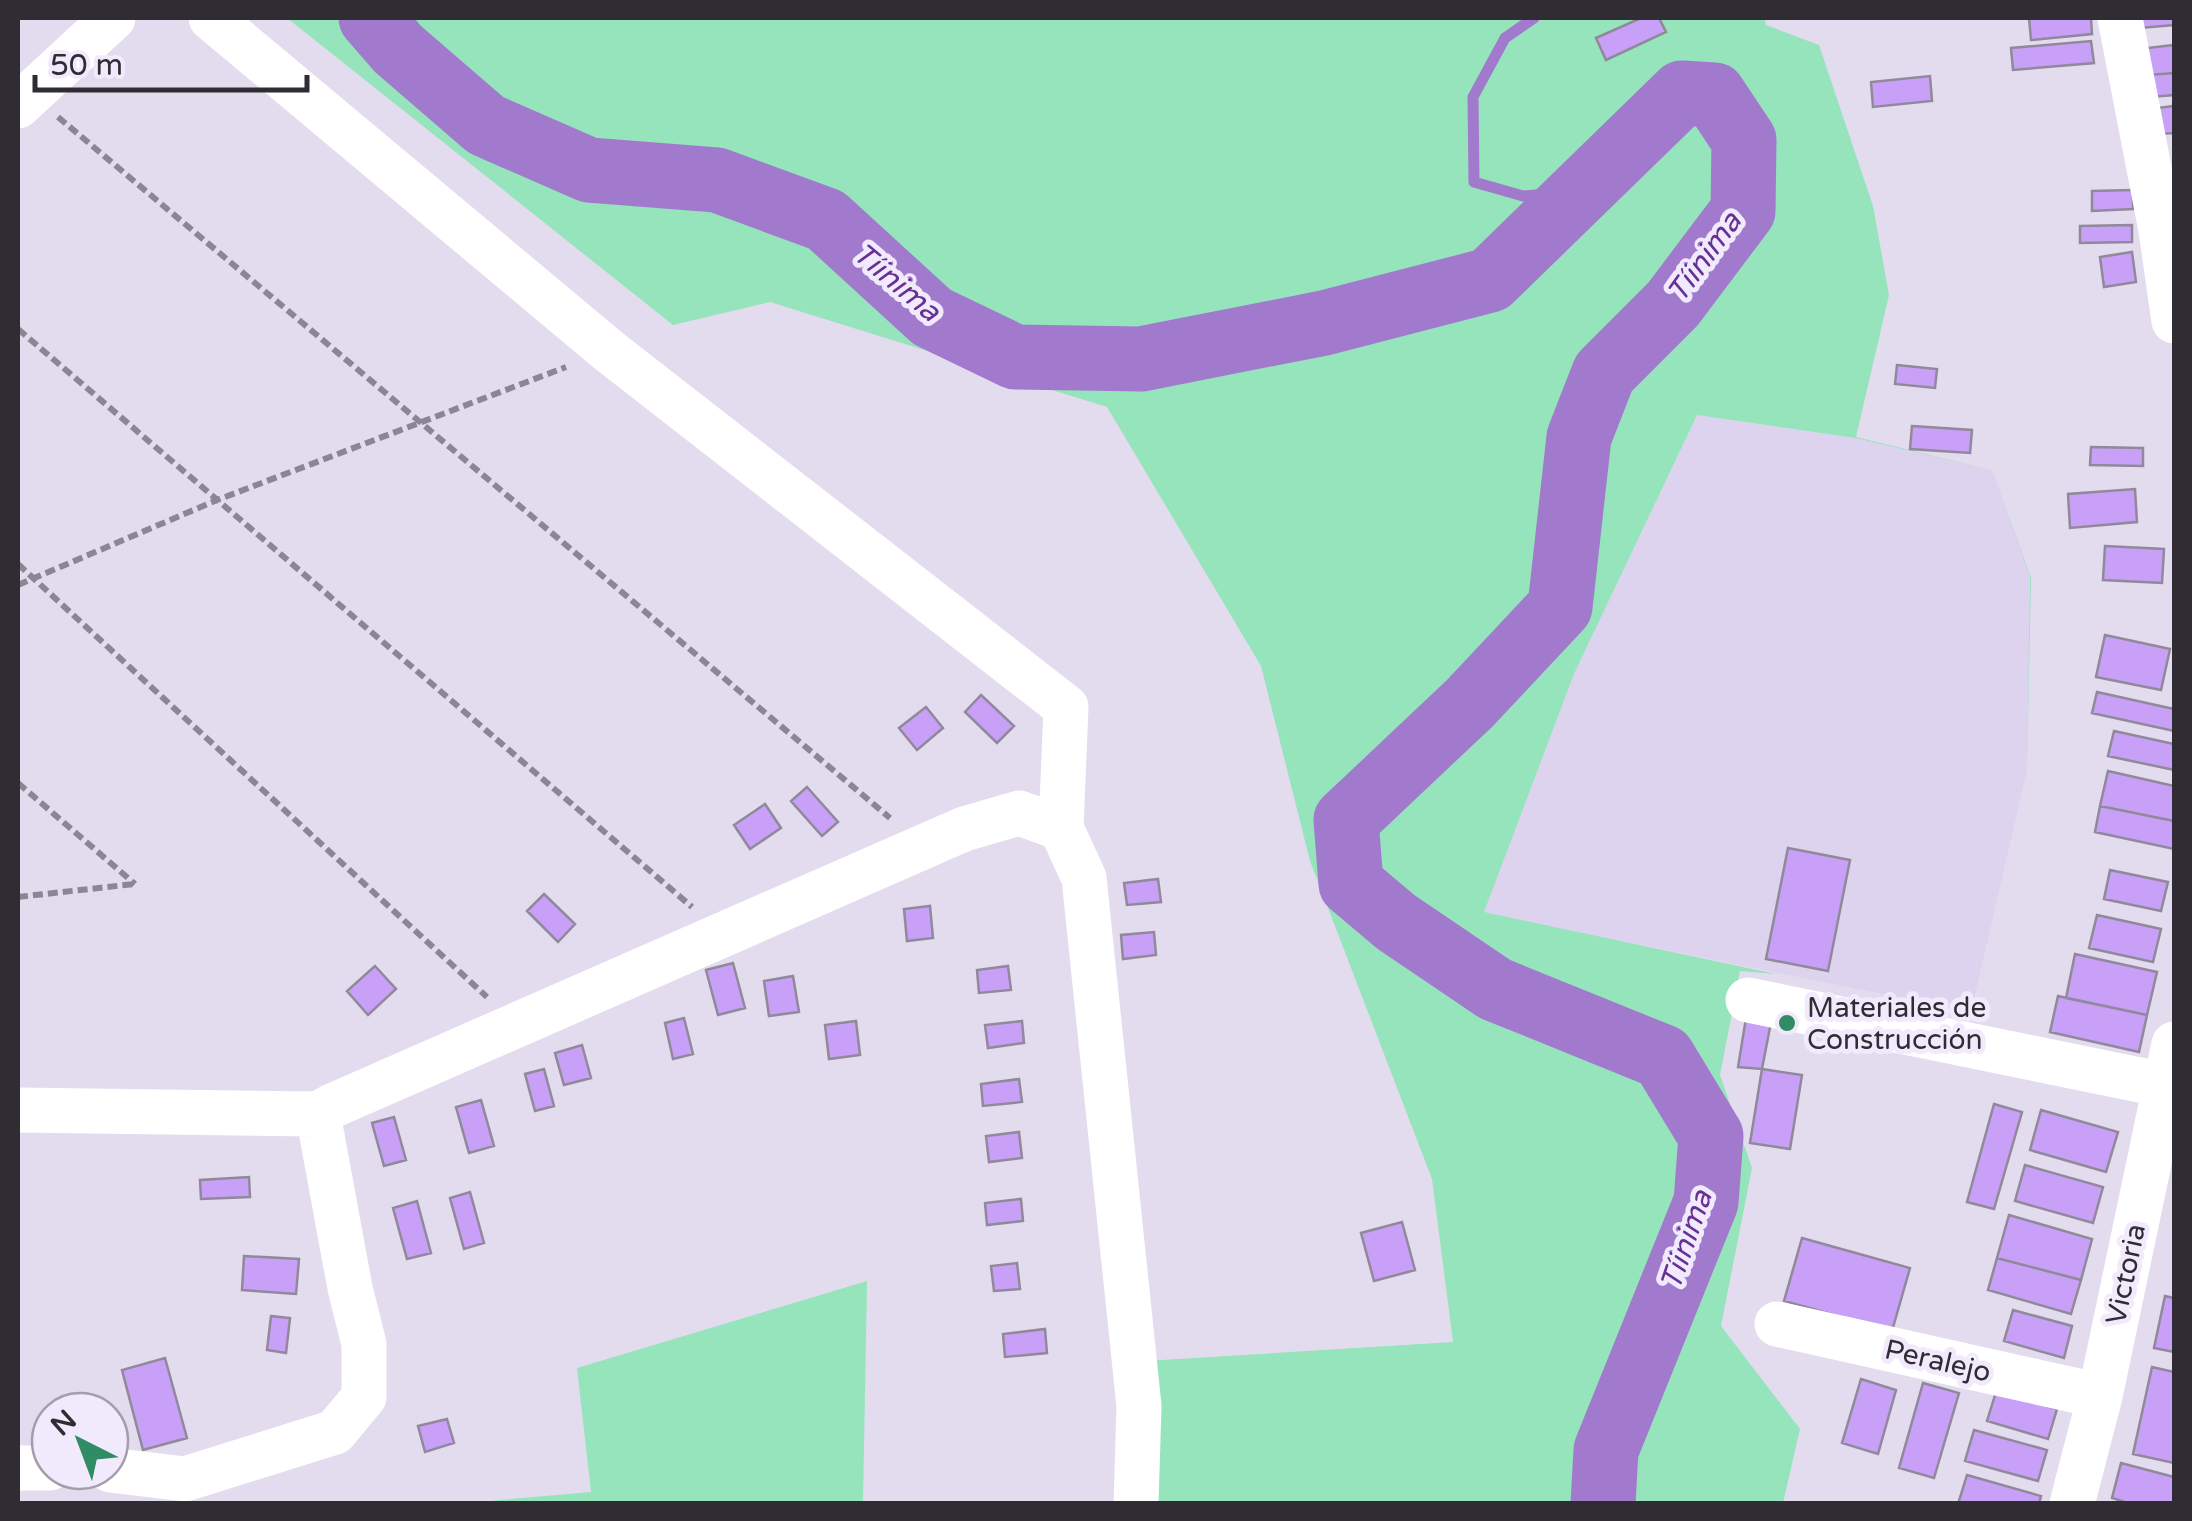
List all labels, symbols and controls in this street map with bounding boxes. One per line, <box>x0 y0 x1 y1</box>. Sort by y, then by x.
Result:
scale bar <box>35 30 308 92</box>
text: 50 m <box>50 47 123 84</box>
water label: Tíinima <box>1659 204 1750 310</box>
water label: Tíinima <box>845 235 949 330</box>
place label: Materiales de Construcción <box>1807 991 1986 1057</box>
marker: Materiales de Construcción <box>1776 1012 1798 1034</box>
water label: Tíinima <box>1652 1184 1721 1295</box>
street label: Victoria <box>2099 1221 2153 1328</box>
street label: Peralejo <box>1881 1332 1994 1390</box>
north arrow <box>30 1391 130 1491</box>
text: N <box>44 1403 84 1443</box>

